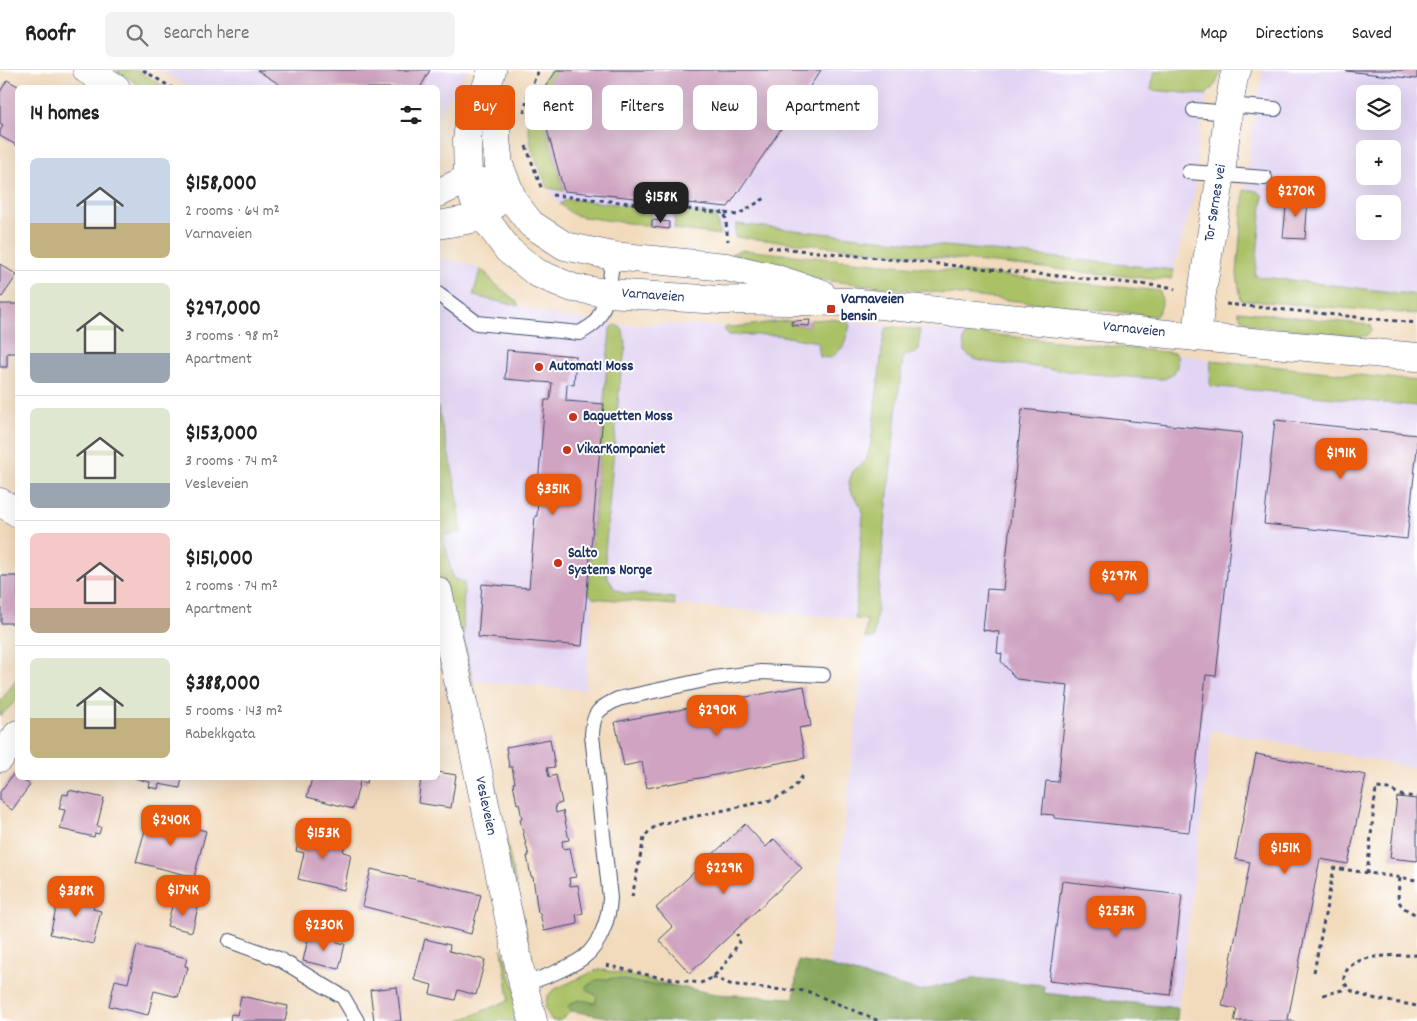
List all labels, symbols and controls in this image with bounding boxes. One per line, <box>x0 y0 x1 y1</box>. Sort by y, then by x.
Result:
search box <box>105 12 455 57</box>
text: Roofr <box>25 18 75 52</box>
icon: search <box>123 21 151 49</box>
text: Search here <box>163 21 249 48</box>
text: Map <box>1200 22 1227 47</box>
text: Directions <box>1255 22 1324 47</box>
text: Saved <box>1352 22 1392 47</box>
chip: Buy <box>455 85 515 130</box>
chip: Rent <box>525 85 592 130</box>
chip: Filters <box>602 85 683 130</box>
chip: New <box>693 85 757 130</box>
chip: Apartment <box>767 85 878 130</box>
map controls <box>1356 85 1401 240</box>
button: layers <box>1356 85 1401 130</box>
text: 14 homes <box>30 100 100 130</box>
icon: filters <box>397 101 425 129</box>
button: + <box>1356 140 1401 185</box>
street label: Tor Sørnes vei <box>1199 162 1233 243</box>
text: $158,000 <box>185 170 257 200</box>
pin: $270K <box>1261 176 1331 218</box>
icon: home <box>70 178 130 238</box>
text: $270K <box>1277 180 1315 203</box>
pin: $158K <box>626 182 696 224</box>
text: $158K <box>645 186 677 209</box>
button: − <box>1356 195 1401 240</box>
text: 2 rooms · 64 m² <box>185 200 280 223</box>
text: Varnaveien <box>185 223 252 246</box>
street label: Varnaveien <box>621 283 685 309</box>
place label: Varnaveien bensin <box>841 289 904 328</box>
text: $297,000 <box>185 295 261 325</box>
icon: home <box>70 303 130 363</box>
marker: Varnaveien bensin <box>825 303 837 315</box>
street label: Varnaveien <box>1102 316 1166 344</box>
text: 3 rooms · 98 m² <box>185 325 279 348</box>
text: Apartment <box>185 348 252 371</box>
place label: Automat1 Moss <box>549 356 634 378</box>
marker: Automat1 Moss <box>533 361 545 373</box>
place label: Baguetten Moss <box>583 406 673 428</box>
marker: Baguetten Moss <box>567 411 579 423</box>
text: $153,000 <box>185 420 258 450</box>
icon: home <box>70 428 130 488</box>
pin: $191K <box>1306 438 1376 480</box>
place label: VikarKompaniet <box>577 439 666 461</box>
text: $191K <box>1326 442 1356 465</box>
marker: VikarKompaniet <box>561 444 573 456</box>
text: 3 rooms · 74 m² <box>185 450 278 473</box>
text: Vesleveien <box>185 473 248 496</box>
pin: $351K <box>518 474 588 516</box>
text: $351K <box>536 478 570 501</box>
place label: Salto Systems Norge <box>568 543 652 582</box>
text: $151,000 <box>185 545 253 575</box>
icon: home <box>70 553 130 613</box>
marker: Salto Systems Norge <box>552 557 564 569</box>
pin: $297K <box>1084 560 1154 603</box>
text: $297K <box>1101 565 1137 588</box>
text: 2 rooms · 74 m² <box>185 575 278 598</box>
text: Apartment <box>185 598 252 621</box>
text: $388,000 <box>185 670 260 700</box>
icon: home <box>70 678 130 738</box>
pin: $290K <box>682 694 752 737</box>
text: $290K <box>698 699 736 722</box>
text: 5 rooms · 143 m² <box>185 700 283 723</box>
text: Rabekkgata <box>185 723 255 746</box>
street label: Vesleveien <box>468 775 502 837</box>
pin: $240K <box>136 804 206 847</box>
text: $240K <box>152 809 190 832</box>
pin: $153K <box>288 818 358 860</box>
text: $153K <box>306 822 340 845</box>
pin: $151K <box>1250 832 1320 875</box>
text: $151K <box>1270 837 1300 860</box>
pin: $229K <box>689 852 759 895</box>
text: $229K <box>706 857 742 880</box>
pin: $174K <box>148 874 218 917</box>
pin: $388K <box>41 876 111 918</box>
text: $174K <box>167 879 199 902</box>
text: $388K <box>58 880 94 903</box>
pin: $253K <box>1081 896 1151 938</box>
text: $253K <box>1097 900 1135 923</box>
pin: $230K <box>289 910 359 952</box>
text: $230K <box>305 914 343 937</box>

